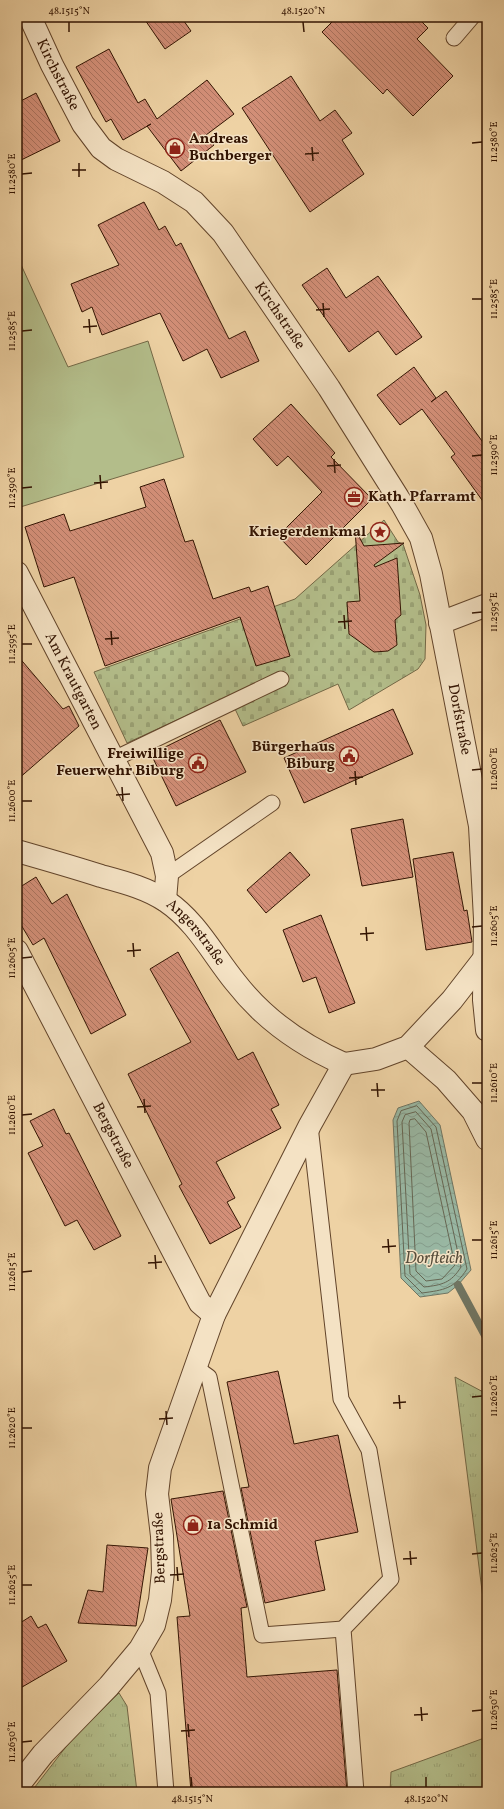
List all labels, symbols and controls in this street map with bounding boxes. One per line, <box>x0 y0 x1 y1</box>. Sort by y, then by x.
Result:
text: 48.1515°N <box>48 4 90 18</box>
text: 48.1520°N <box>281 4 326 18</box>
street label: Kirchstraße <box>31 35 85 114</box>
text: 11.2580°E <box>487 122 501 162</box>
place label: Andreas Buchberger <box>189 129 272 167</box>
shop icon: Andreas Buchberger <box>164 137 186 159</box>
text: 11.2580°E <box>5 154 19 194</box>
street label: Kirchstraße <box>249 278 310 354</box>
text: 11.2585°E <box>487 279 501 319</box>
text: 11.2585°E <box>5 311 19 351</box>
text: 11.2590°E <box>487 434 501 476</box>
text: 11.2590°E <box>5 467 19 509</box>
office icon: Kath. Pfarramt <box>343 486 365 508</box>
place label: Kath. Pfarramt <box>368 487 476 508</box>
place icon: Kriegerdenkmal <box>369 521 391 543</box>
place label: Kriegerdenkmal <box>249 522 366 543</box>
text: 11.2595°E <box>487 592 501 632</box>
text: 11.2595°E <box>5 624 19 664</box>
street label: Am Krautgarten <box>39 629 107 734</box>
street label: Dorfstraße <box>442 682 476 757</box>
place label: Bürgerhaus Biburg <box>252 737 335 775</box>
place label: Freiwillige Feuerwehr Biburg <box>56 744 184 782</box>
public building icon: Bürgerhaus Biburg <box>338 745 360 767</box>
text: 11.2600°E <box>487 748 501 790</box>
public building icon: Freiwillige Feuerwehr Biburg <box>187 752 209 774</box>
text: 11.2600°E <box>5 780 19 822</box>
street label: Angerstraße <box>162 894 230 970</box>
text: 11.2605°E <box>487 905 501 947</box>
text: 11.2605°E <box>5 937 19 979</box>
text: 11.2610°E <box>487 1063 501 1103</box>
text: 11.2610°E <box>5 1095 19 1135</box>
street label: Bergstraße <box>87 1099 139 1172</box>
text: 11.2615°E <box>487 1221 501 1260</box>
water label: Dorfteich <box>405 1248 463 1270</box>
text: 11.2615°E <box>5 1253 19 1292</box>
text: 11.2620°E <box>487 1375 501 1417</box>
text: 11.2620°E <box>5 1407 19 1449</box>
street label: Bergstraße <box>148 1512 172 1584</box>
shop icon: 1a Schmid <box>182 1514 204 1536</box>
place label: 1a Schmid <box>207 1515 278 1536</box>
text: 11.2625°E <box>487 1533 501 1573</box>
text: 11.2625°E <box>5 1565 19 1605</box>
text: 11.2630°E <box>487 1690 501 1730</box>
text: 11.2630°E <box>5 1722 19 1762</box>
text: 48.1515°N <box>171 1792 213 1806</box>
text: 48.1520°N <box>404 1792 449 1806</box>

